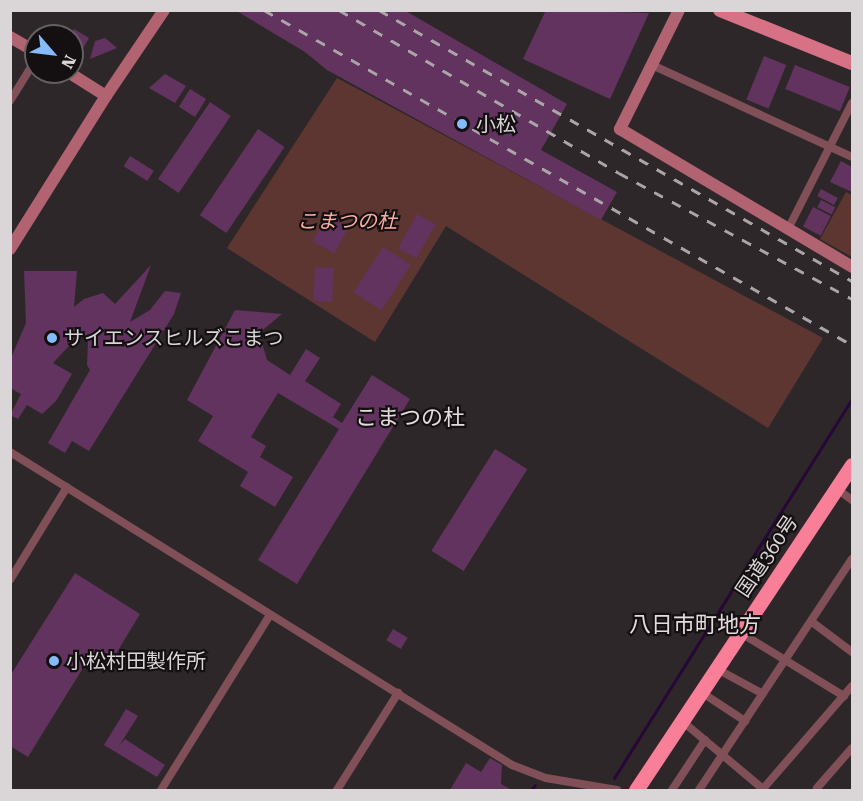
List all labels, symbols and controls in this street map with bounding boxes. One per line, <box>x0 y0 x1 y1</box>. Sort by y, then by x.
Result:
north arrow <box>24 24 84 84</box>
text: N <box>57 52 80 72</box>
place label: 小松 <box>476 112 516 136</box>
marker: 小松 <box>453 115 471 133</box>
park label: こまつの杜 <box>297 209 397 233</box>
place label: サイエンスヒルズこまつ <box>64 326 284 350</box>
marker: サイエンスヒルズこまつ <box>45 331 59 345</box>
district label: こまつの杜 <box>355 405 465 431</box>
street label: 国道360号 <box>731 510 803 602</box>
district label: 八日市町地方 <box>629 612 761 638</box>
place label: 小松村田製作所 <box>66 649 206 673</box>
marker: 小松村田製作所 <box>47 654 61 668</box>

